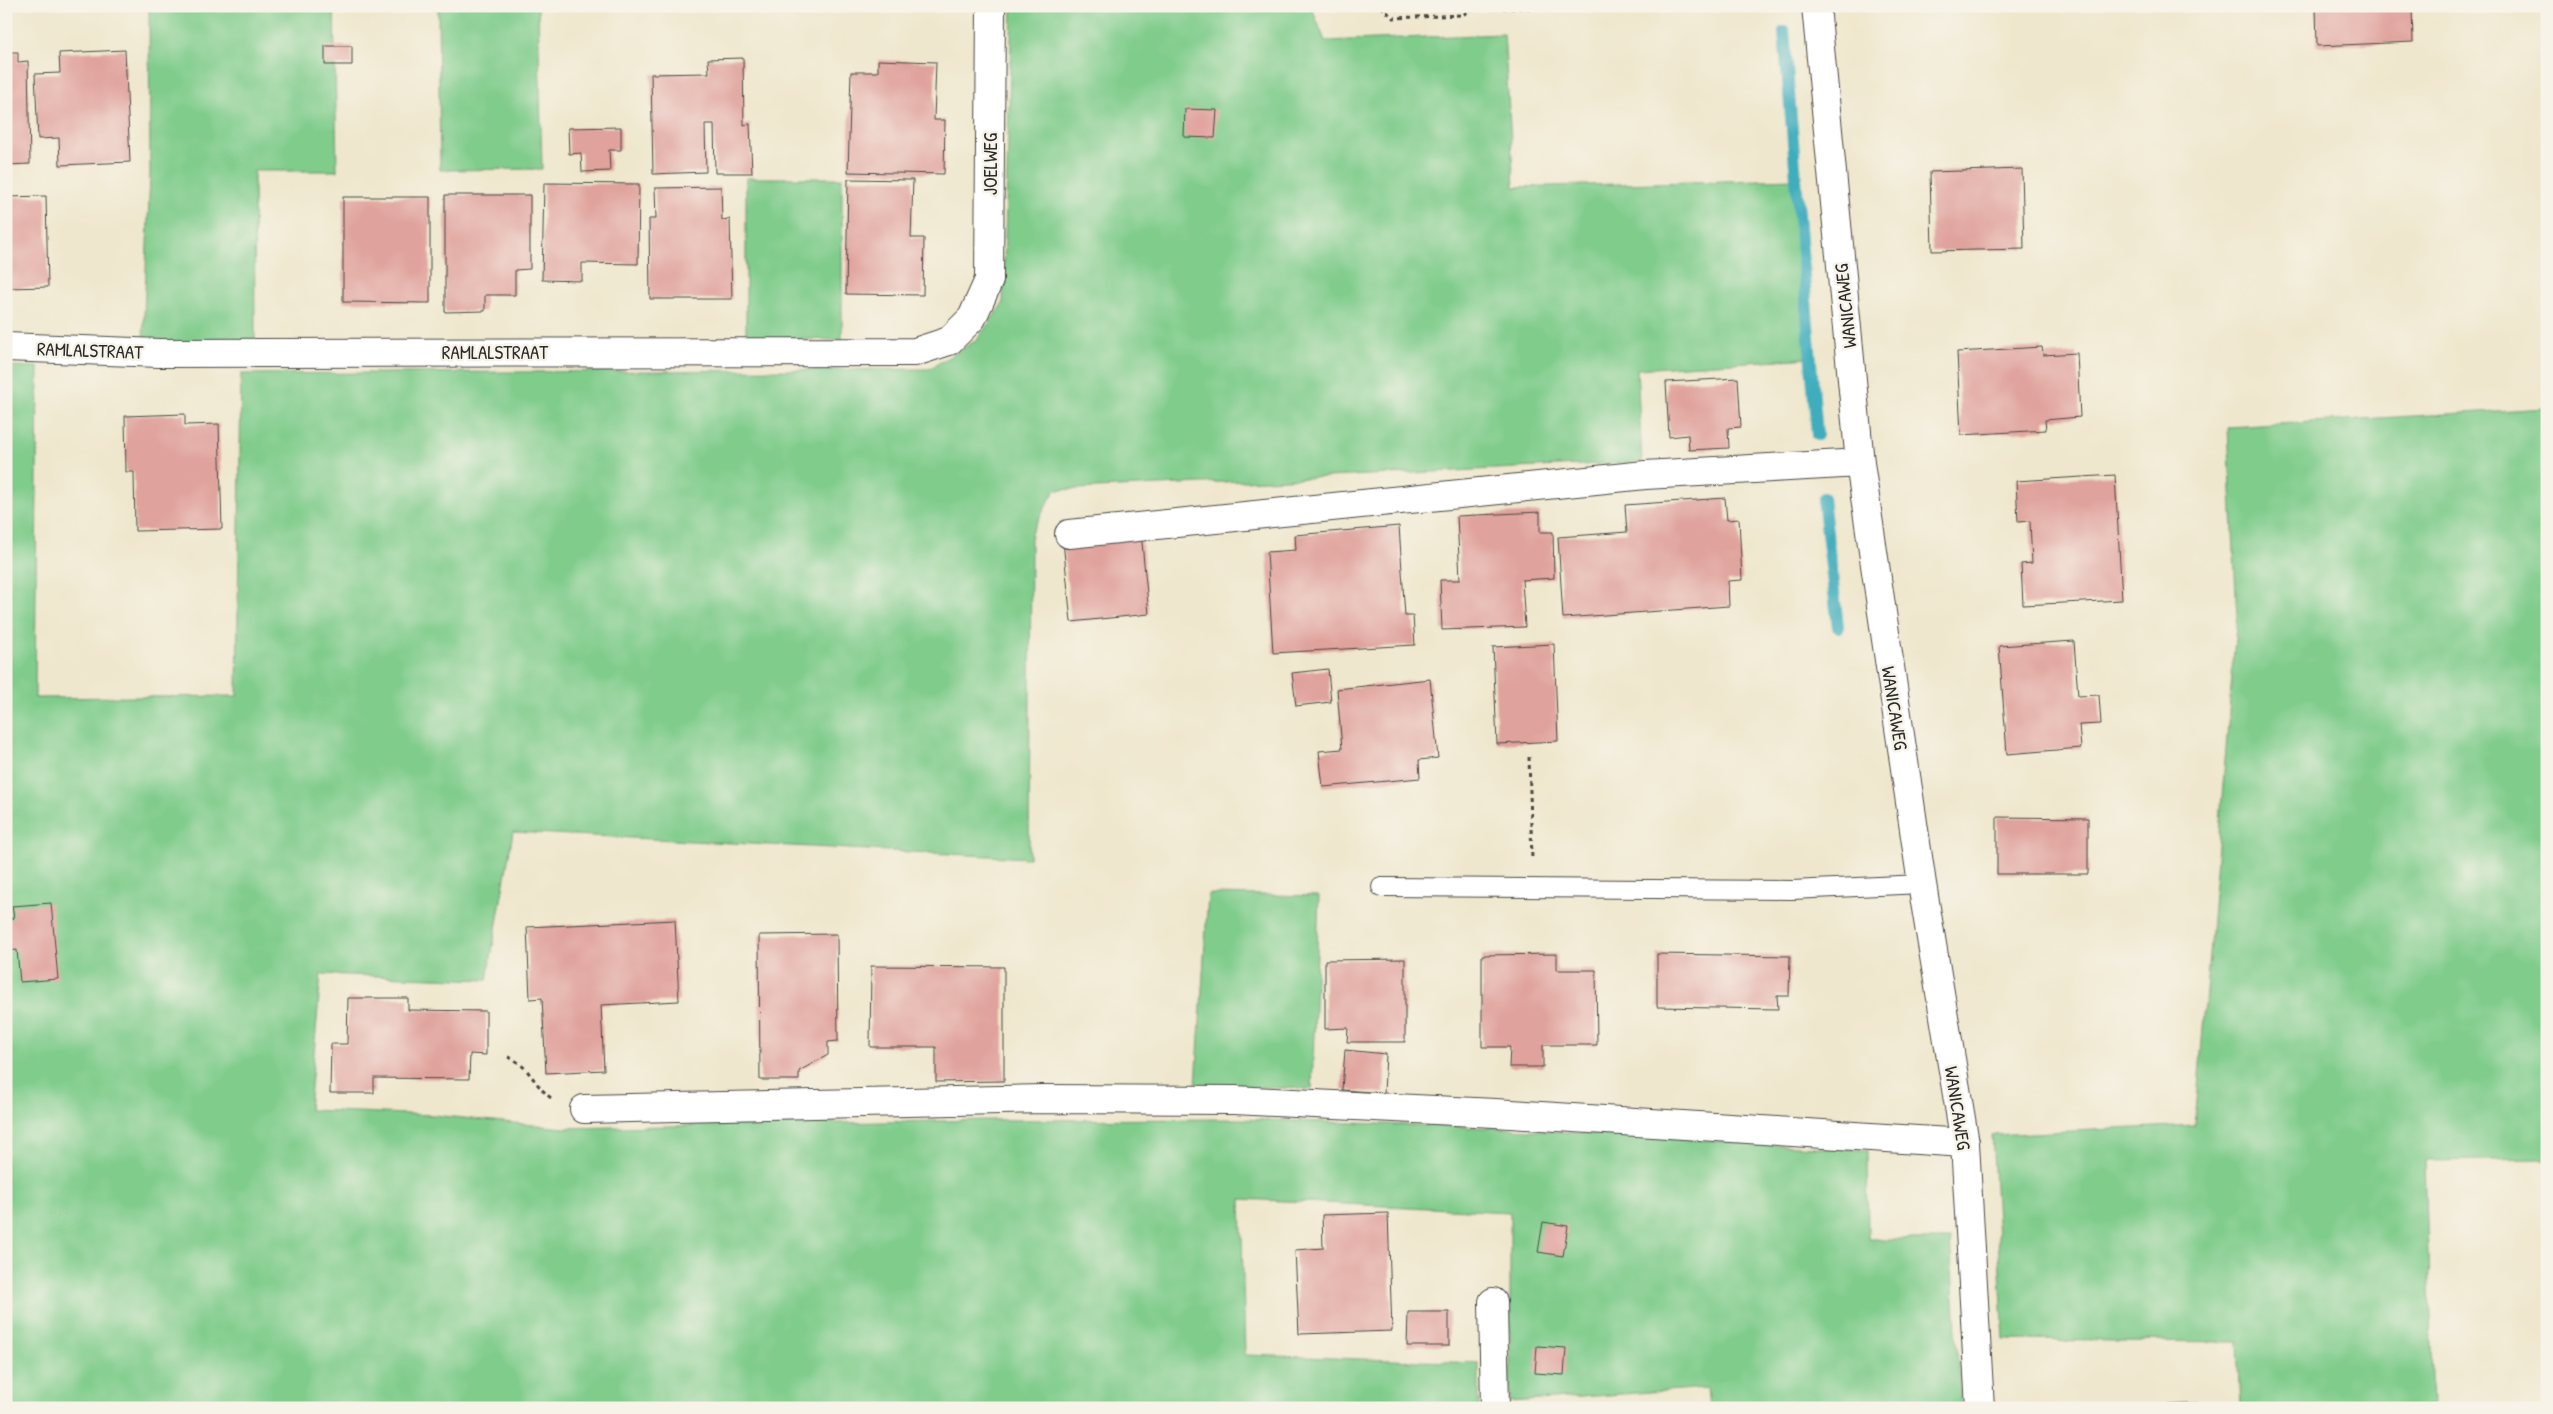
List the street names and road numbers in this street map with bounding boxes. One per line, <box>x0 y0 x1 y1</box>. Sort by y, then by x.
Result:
street label: JOELWEG <box>977 133 1003 195</box>
street label: WANICAWEG <box>1828 263 1862 349</box>
street label: RAMLALSTRAAT <box>36 335 145 365</box>
street label: RAMLALSTRAAT <box>442 339 549 365</box>
street label: WANICAWEG <box>1876 664 1914 752</box>
street label: WANICAWEG <box>1939 1064 1977 1152</box>

